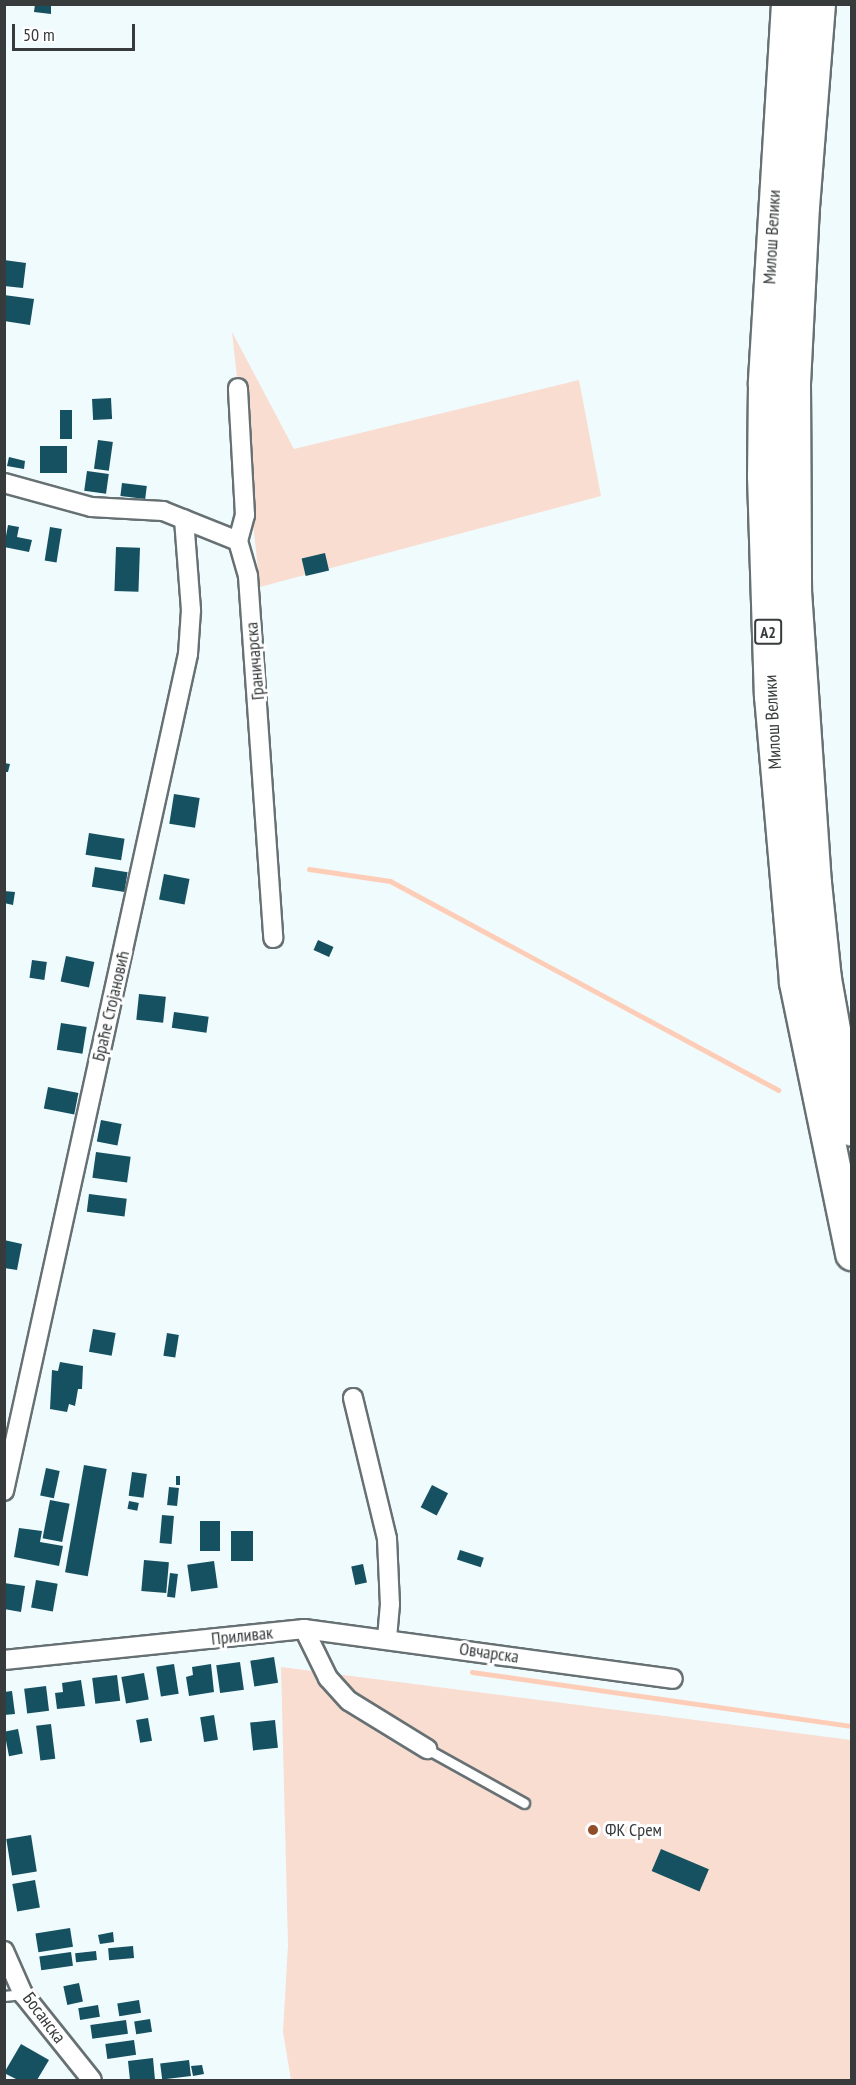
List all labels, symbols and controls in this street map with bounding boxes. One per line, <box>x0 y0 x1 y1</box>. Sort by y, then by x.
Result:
scale bar <box>15 12 138 50</box>
text: 50 m <box>23 23 55 46</box>
street label: Милош Велики <box>759 189 785 285</box>
road number: A2 <box>753 619 783 645</box>
street label: Граничарска <box>241 621 269 701</box>
street label: Милош Велики <box>760 674 786 770</box>
street label: Браће Стојановић <box>88 949 134 1063</box>
street label: Приливак <box>210 1622 274 1650</box>
street label: Овчарска <box>458 1638 520 1668</box>
place label: ФК Срем <box>605 1819 662 1841</box>
marker: ФК Срем <box>586 1823 600 1837</box>
street label: Босанска <box>18 1988 70 2048</box>

